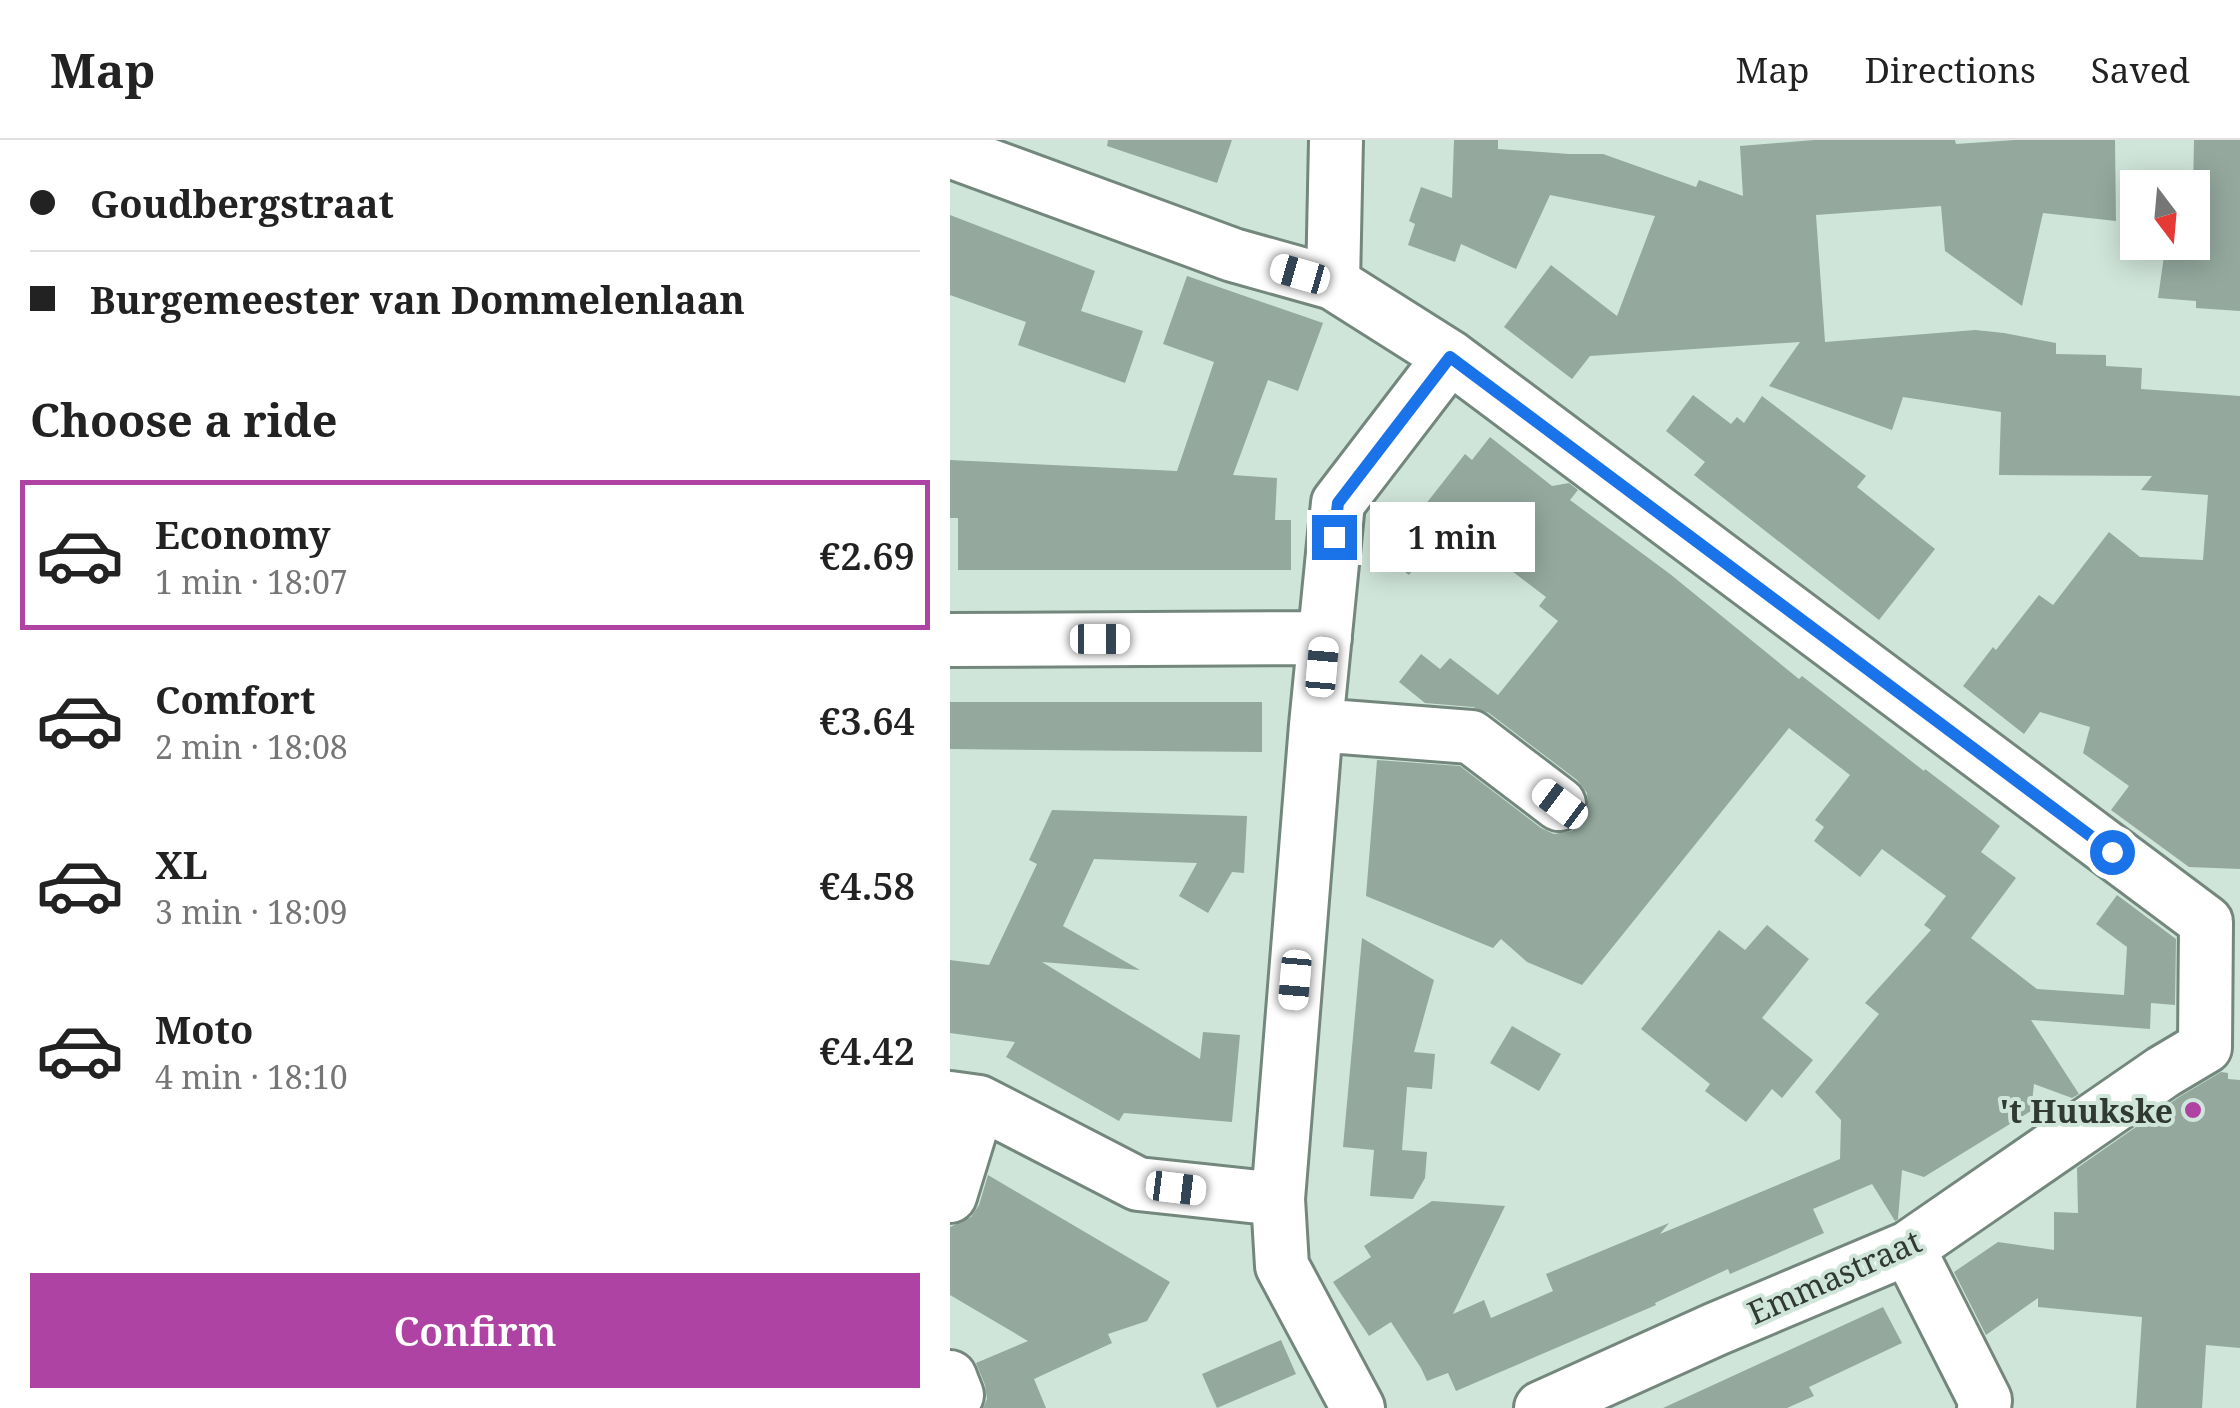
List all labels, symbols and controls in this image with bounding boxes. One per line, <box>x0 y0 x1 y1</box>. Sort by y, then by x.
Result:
text: Map <box>50 37 155 102</box>
text: Map <box>1736 46 1810 93</box>
text: Directions <box>1865 46 2036 93</box>
text: Saved <box>2091 46 2190 93</box>
north arrow <box>2120 170 2210 260</box>
map controls <box>2120 170 2210 260</box>
text: Goudbergstraat <box>90 177 394 229</box>
car <box>1267 251 1333 297</box>
text: Burgemeester van Dommelenlaan <box>90 273 745 325</box>
text: Choose a ride <box>30 389 338 450</box>
callout: 1 min <box>1369 502 1534 572</box>
text: Economy <box>155 508 331 560</box>
icon: car <box>35 510 125 600</box>
route end <box>1312 515 1357 560</box>
text: 1 min <box>1408 515 1497 558</box>
text: €2.69 <box>819 529 915 581</box>
text: 1 min · 18:07 <box>155 560 348 603</box>
car <box>1070 624 1130 654</box>
car <box>1304 636 1340 698</box>
text: Comfort <box>155 673 315 725</box>
icon: car <box>35 675 125 765</box>
text: €3.64 <box>819 694 915 746</box>
text: 2 min · 18:08 <box>155 725 348 768</box>
car <box>1527 774 1593 834</box>
route start <box>2090 830 2135 875</box>
text: XL <box>155 838 208 890</box>
icon: car <box>35 840 125 930</box>
text: €4.58 <box>819 859 915 911</box>
text: 3 min · 18:09 <box>155 890 348 933</box>
car <box>1277 949 1313 1011</box>
text: Moto <box>155 1003 253 1055</box>
icon: car <box>35 1005 125 1095</box>
text: €4.42 <box>819 1024 915 1076</box>
text: 4 min · 18:10 <box>155 1055 348 1098</box>
place label: 't Huukske <box>2000 1089 2173 1132</box>
marker: 't Huukske <box>2182 1099 2204 1121</box>
car <box>1144 1169 1208 1207</box>
street label: Emmastraat <box>1740 1219 1928 1333</box>
button: Confirm <box>30 1273 920 1388</box>

